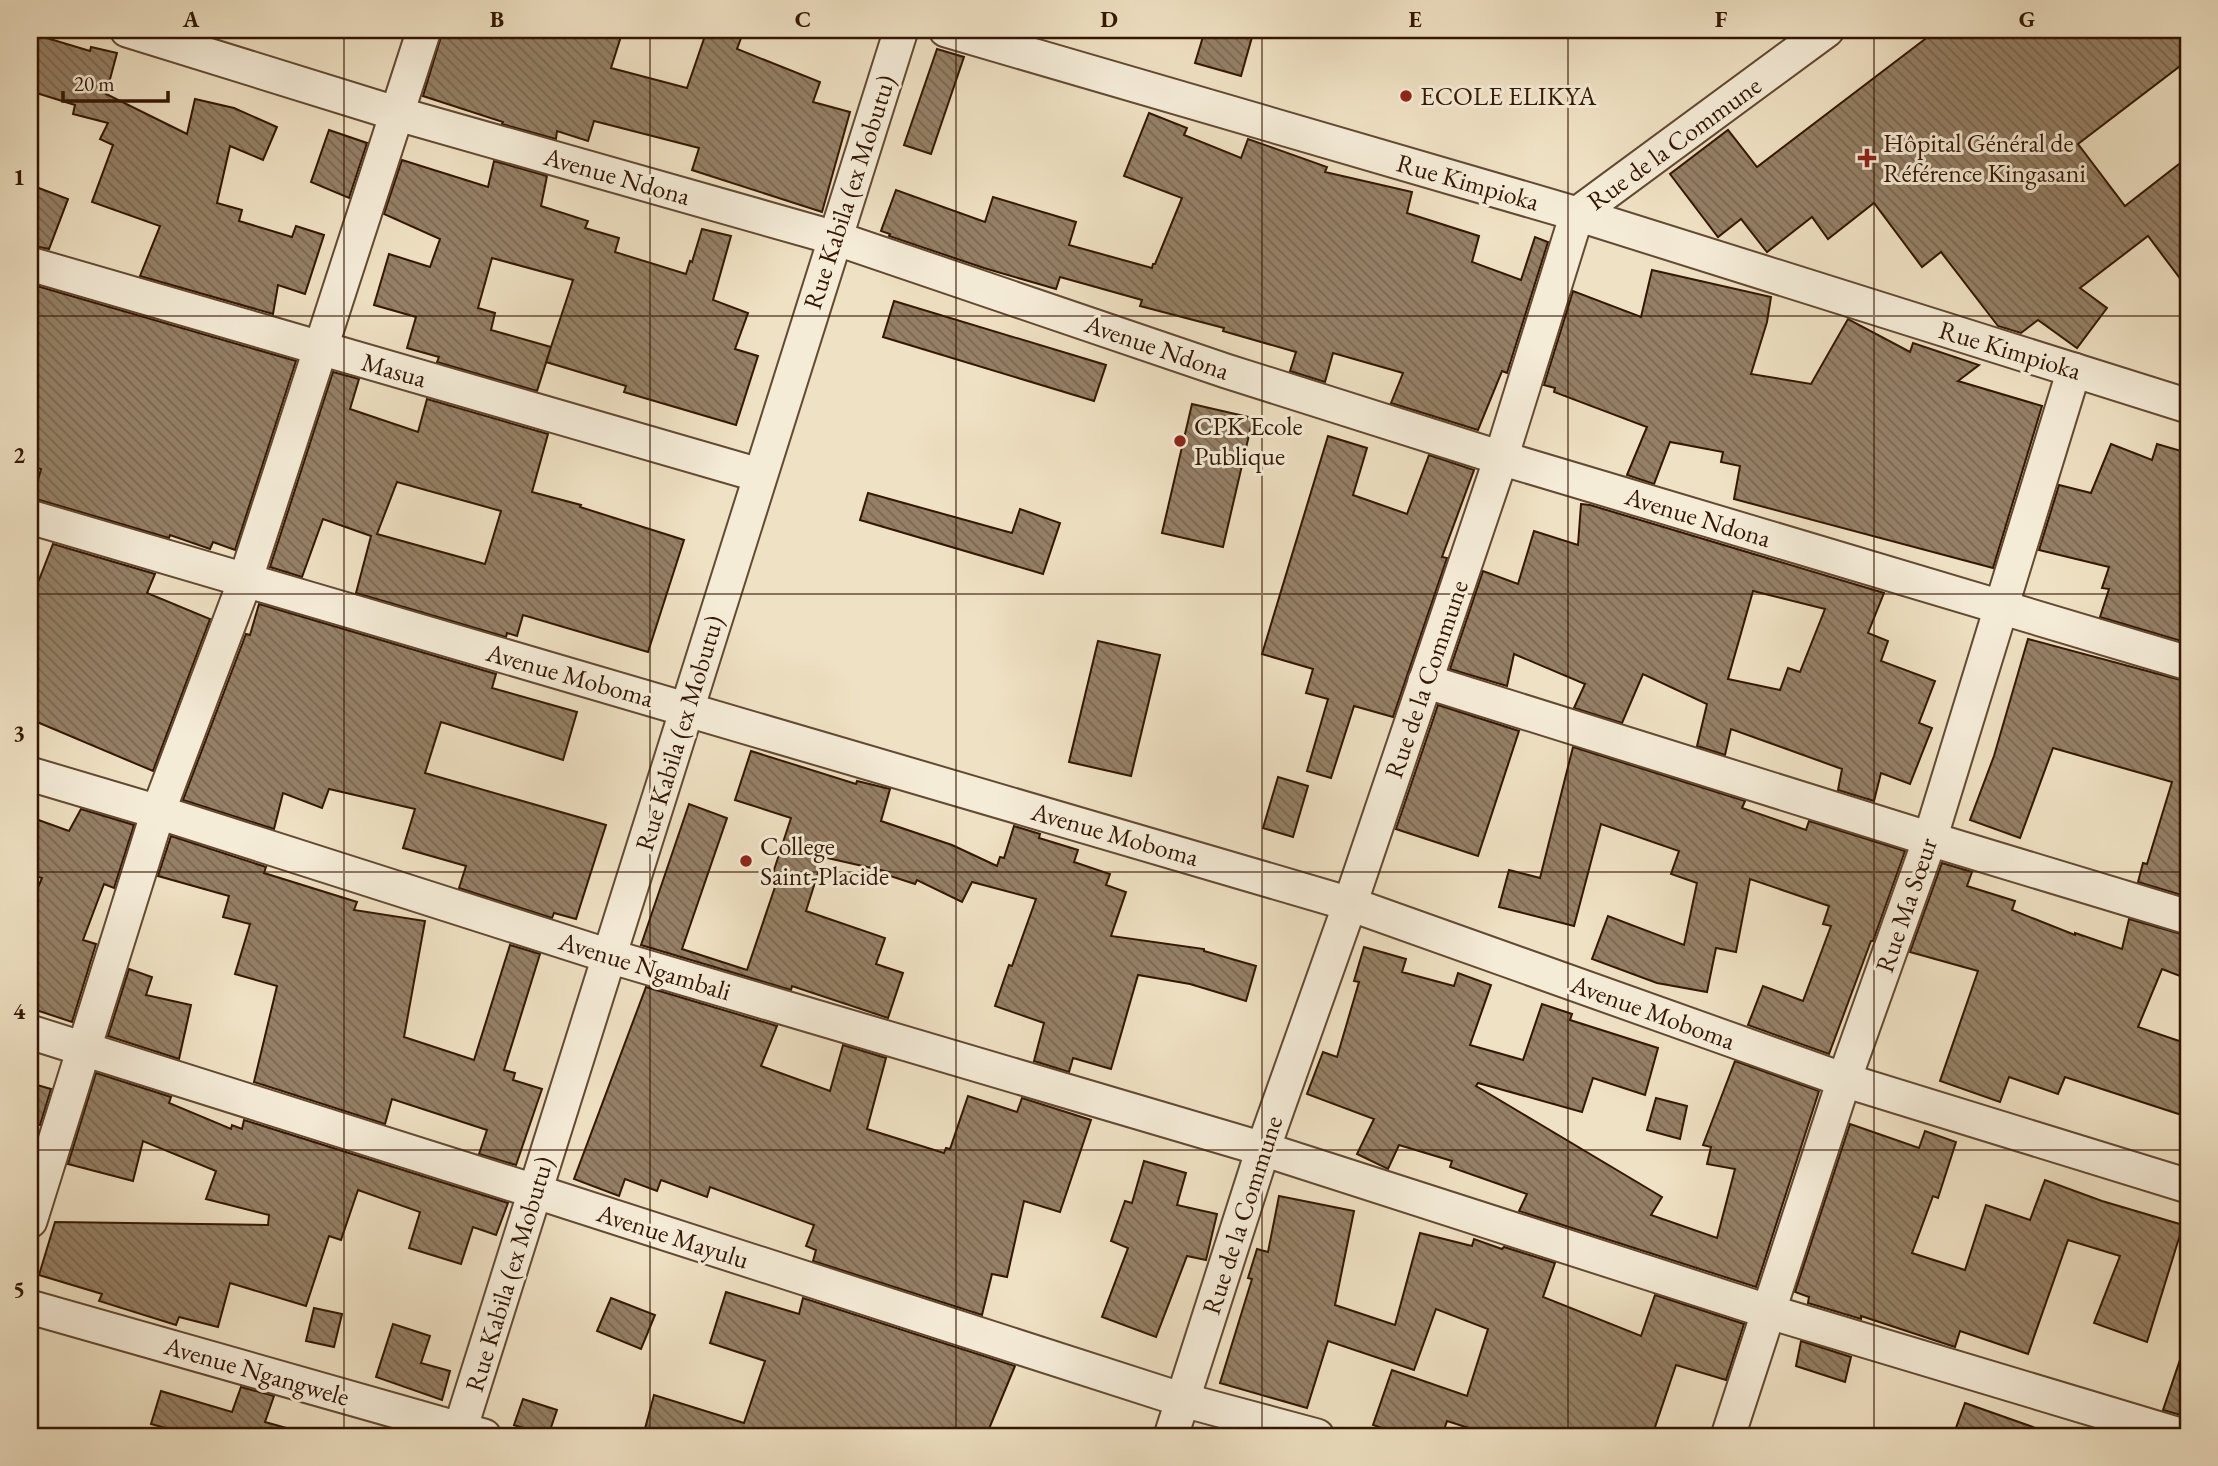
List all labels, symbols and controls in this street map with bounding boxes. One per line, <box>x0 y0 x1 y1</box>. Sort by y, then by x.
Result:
text: A <box>182 4 200 34</box>
text: B <box>490 4 504 34</box>
text: C <box>795 4 811 34</box>
text: D <box>1100 4 1118 34</box>
text: E <box>1408 4 1422 34</box>
text: F <box>1715 4 1728 34</box>
text: G <box>2019 4 2035 34</box>
scale bar <box>63 60 168 104</box>
street label: Rue de la Commune <box>1580 68 1768 218</box>
text: 20 m <box>74 70 115 97</box>
street label: Rue Kabila (ex Mobutu) <box>795 70 903 314</box>
place label: ECOLE ELIKYA <box>1420 79 1597 113</box>
marker: ECOLE ELIKYA <box>1398 88 1414 104</box>
place label: Hôpital Général de Référence Kingasani <box>1883 126 2086 190</box>
street label: Avenue Ndona <box>539 139 695 213</box>
street label: Rue Kimpioka <box>1393 145 1544 219</box>
marker: Hôpital Général de Référence Kingasani <box>1857 148 1877 168</box>
text: 1 <box>13 162 25 192</box>
street label: Avenue Ndona <box>1079 306 1234 388</box>
street label: Rue Kimpioka <box>1935 312 2086 388</box>
street label: Masua <box>358 345 431 396</box>
place label: CPK Ecole Publique <box>1194 409 1303 473</box>
marker: CPK Ecole Publique <box>1172 433 1188 449</box>
text: 2 <box>13 440 25 470</box>
street label: Avenue Ndona <box>1620 478 1776 555</box>
street label: Rue de la Commune <box>1376 575 1476 783</box>
street label: Rue Kabila (ex Mobutu) <box>627 611 731 855</box>
street label: Avenue Moboma <box>481 635 658 715</box>
text: 3 <box>13 718 25 748</box>
street label: Avenue Moboma <box>1026 794 1203 874</box>
place label: College Saint-Placide <box>760 829 889 893</box>
street label: Rue Ma Sœur <box>1867 833 1945 977</box>
marker: College Saint-Placide <box>738 853 754 869</box>
street label: Avenue Ngambali <box>554 923 735 1008</box>
street label: Avenue Moboma <box>1565 966 1740 1058</box>
text: 4 <box>13 996 26 1026</box>
street label: Rue de la Commune <box>1194 1111 1290 1319</box>
street label: Rue Kabila (ex Mobutu) <box>457 1152 561 1396</box>
street label: Avenue Mayulu <box>592 1195 754 1277</box>
text: 5 <box>13 1274 25 1304</box>
street label: Avenue Ngangwele <box>160 1328 353 1414</box>

